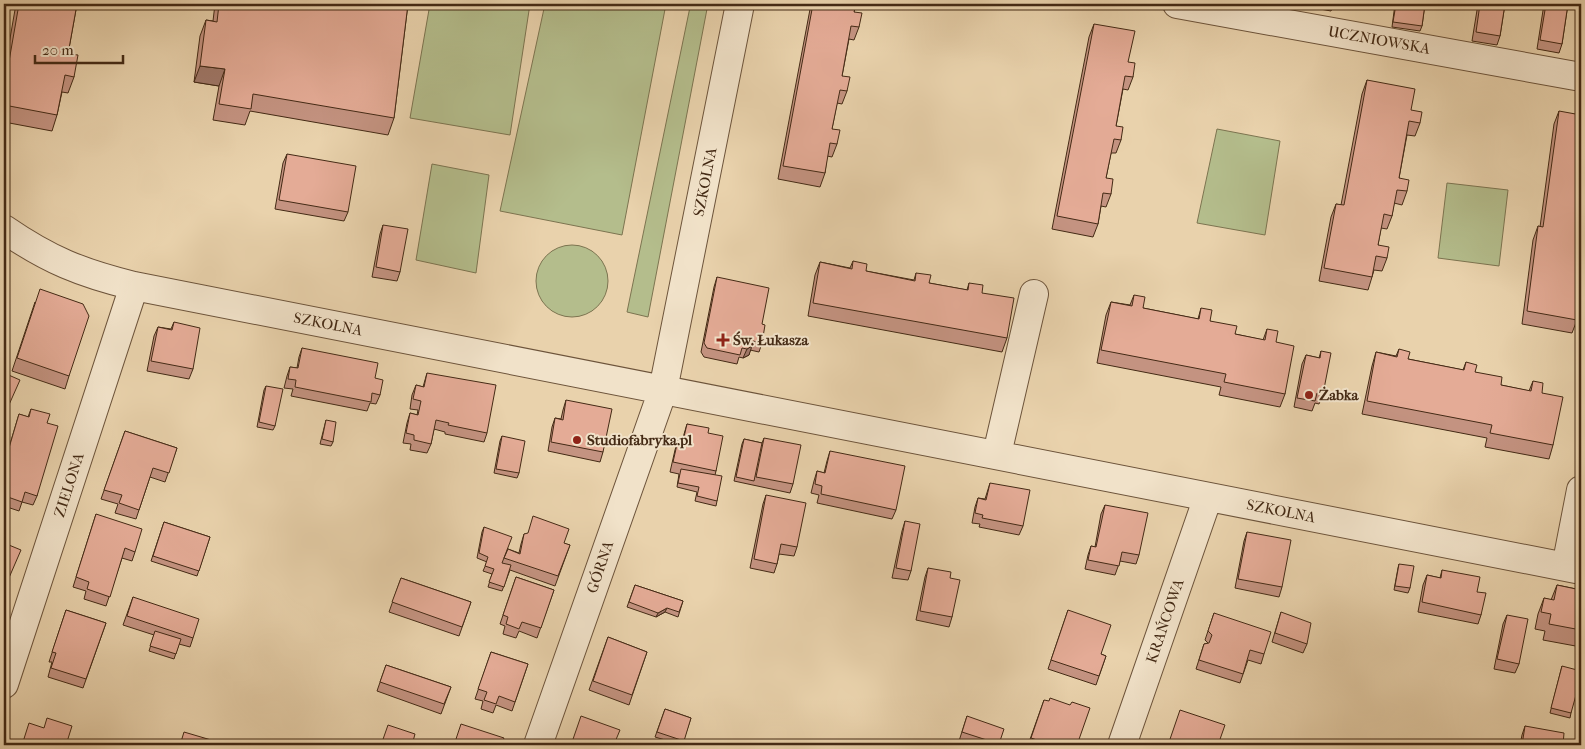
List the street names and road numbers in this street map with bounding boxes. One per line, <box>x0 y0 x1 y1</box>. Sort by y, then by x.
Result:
street label: UCZNIOWSKA <box>1326 22 1432 58</box>
street label: SZKOLNA <box>690 146 721 218</box>
street label: SZKOLNA <box>292 309 364 340</box>
street label: ZIELONA <box>50 450 88 520</box>
street label: SZKOLNA <box>1245 496 1317 527</box>
street label: GÓRNA <box>583 538 617 595</box>
street label: KRAŃCOWA <box>1142 576 1188 665</box>

